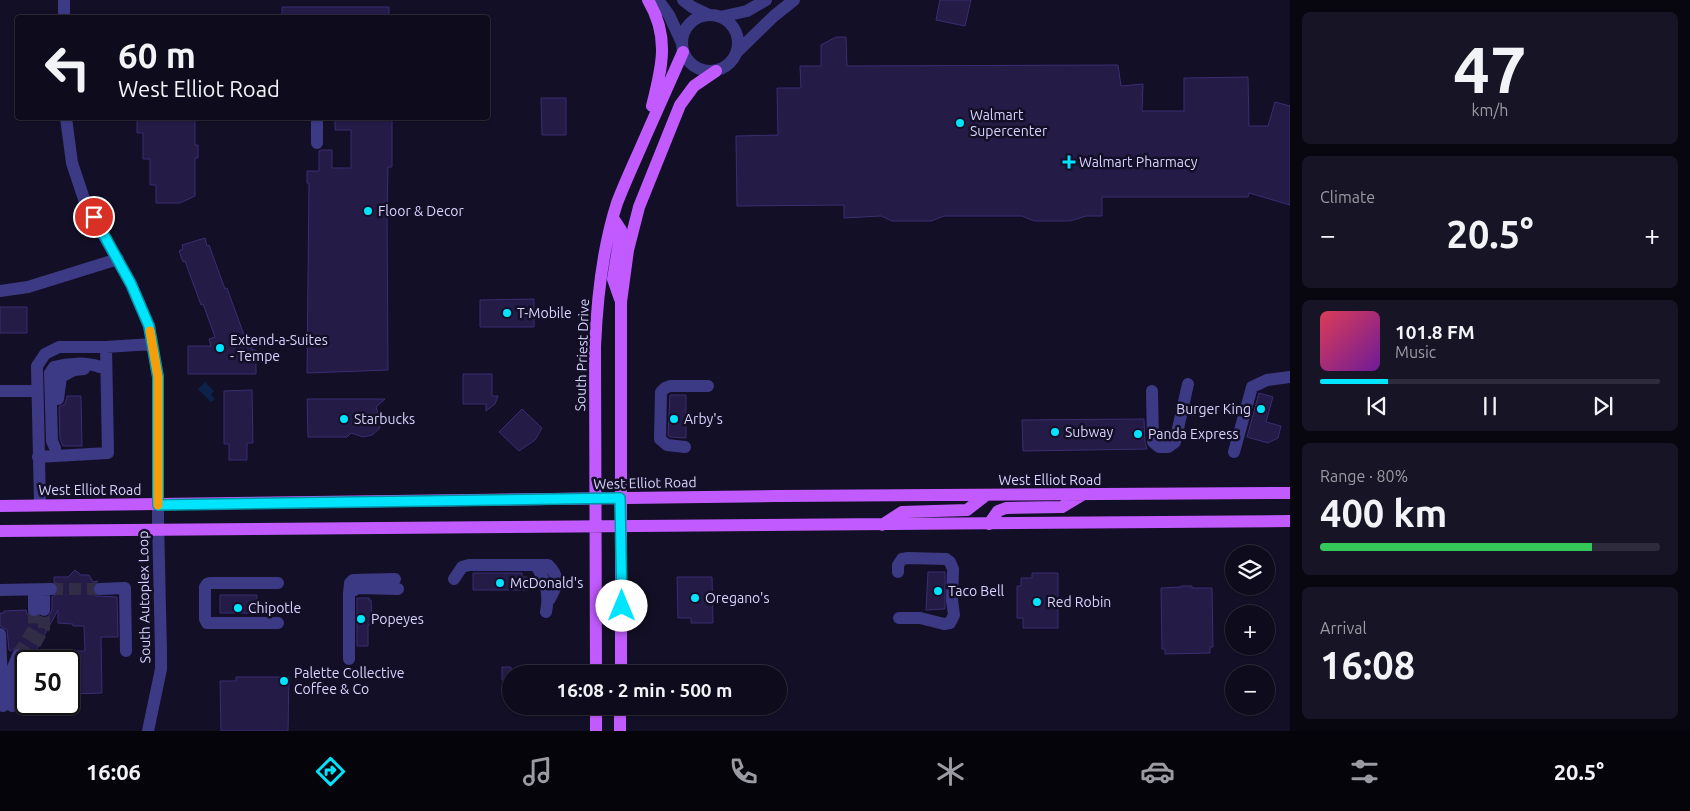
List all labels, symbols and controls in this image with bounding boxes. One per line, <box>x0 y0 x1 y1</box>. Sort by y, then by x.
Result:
text: 47 <box>1453 32 1527 105</box>
icon: left <box>35 35 100 100</box>
text: 60 m <box>118 35 196 75</box>
text: West Elliot Road <box>118 76 280 101</box>
text: km/h <box>1472 101 1508 119</box>
place label: Walmart Supercenter <box>970 107 1048 139</box>
marker: Walmart Supercenter <box>954 117 966 129</box>
place label: Walmart Pharmacy <box>1079 154 1198 170</box>
marker: Walmart Pharmacy <box>1063 156 1075 168</box>
text: Climate <box>1320 188 1375 206</box>
pin <box>73 196 115 238</box>
icon: arrive <box>80 203 108 231</box>
place label: Floor & Decor <box>378 203 465 219</box>
marker: Floor & Decor <box>362 205 374 217</box>
text: 20.5° <box>1446 213 1534 255</box>
text: − <box>1320 219 1336 250</box>
text: + <box>1644 219 1660 250</box>
street label: South Priest Drive <box>572 298 592 412</box>
place label: T-Mobile <box>517 305 572 321</box>
marker: T-Mobile <box>501 307 513 319</box>
text: 101.8 FM <box>1395 321 1475 343</box>
place label: Extend-a-Suites - Tempe <box>230 332 328 364</box>
marker: Extend-a-Suites - Tempe <box>214 342 226 354</box>
text: Music <box>1395 343 1436 361</box>
icon: previous <box>1363 392 1391 420</box>
icon: pause <box>1476 392 1504 420</box>
icon: next <box>1589 392 1617 420</box>
place label: Burger King <box>1176 401 1251 417</box>
marker: Burger King <box>1255 403 1267 415</box>
place label: Starbucks <box>354 411 415 427</box>
place label: Arby's <box>684 411 723 427</box>
marker: Starbucks <box>338 413 350 425</box>
marker: Arby's <box>668 413 680 425</box>
place label: Subway <box>1065 424 1114 440</box>
marker: Subway <box>1049 426 1061 438</box>
place label: Panda Express <box>1148 426 1238 442</box>
marker: Panda Express <box>1132 428 1144 440</box>
text: Range · 80% <box>1320 467 1408 485</box>
street label: West Elliot Road <box>998 472 1102 488</box>
street label: West Elliot Road <box>593 474 697 492</box>
street label: West Elliot Road <box>38 482 142 498</box>
text: 400 km <box>1320 492 1447 534</box>
street label: South Autoplex Loop <box>135 531 153 663</box>
map controls <box>1225 545 1275 715</box>
button: layers <box>1225 545 1275 595</box>
place label: McDonald's <box>510 575 583 591</box>
marker: McDonald's <box>494 577 506 589</box>
position arrow <box>595 579 647 631</box>
place label: Taco Bell <box>948 583 1005 599</box>
marker: Taco Bell <box>932 585 944 597</box>
place label: Oregano's <box>705 590 769 606</box>
marker: Oregano's <box>689 592 701 604</box>
place label: Red Robin <box>1047 594 1111 610</box>
marker: Red Robin <box>1031 596 1043 608</box>
place label: Chipotle <box>248 600 301 616</box>
marker: Chipotle <box>232 602 244 614</box>
button: + <box>1225 605 1275 655</box>
place label: Popeyes <box>371 611 424 627</box>
marker: Popeyes <box>355 613 367 625</box>
text: Arrival <box>1320 619 1367 637</box>
text: 16:08 <box>1320 644 1415 686</box>
speed limit sign: 50 <box>15 650 80 715</box>
place label: Palette Collective Coffee & Co <box>294 665 405 697</box>
button: − <box>1225 665 1275 715</box>
marker: Palette Collective Coffee & Co <box>278 675 290 687</box>
text: 16:08 · 2 min · 500 m <box>557 679 732 701</box>
icon: directions <box>313 754 348 789</box>
icon: music <box>520 754 555 789</box>
icon: phone <box>726 754 761 789</box>
icon: climate <box>933 754 968 789</box>
icon: car <box>1140 754 1175 789</box>
icon: filters <box>1347 754 1382 789</box>
text: 16:06 <box>86 759 141 784</box>
text: 20.5° <box>1554 759 1604 784</box>

